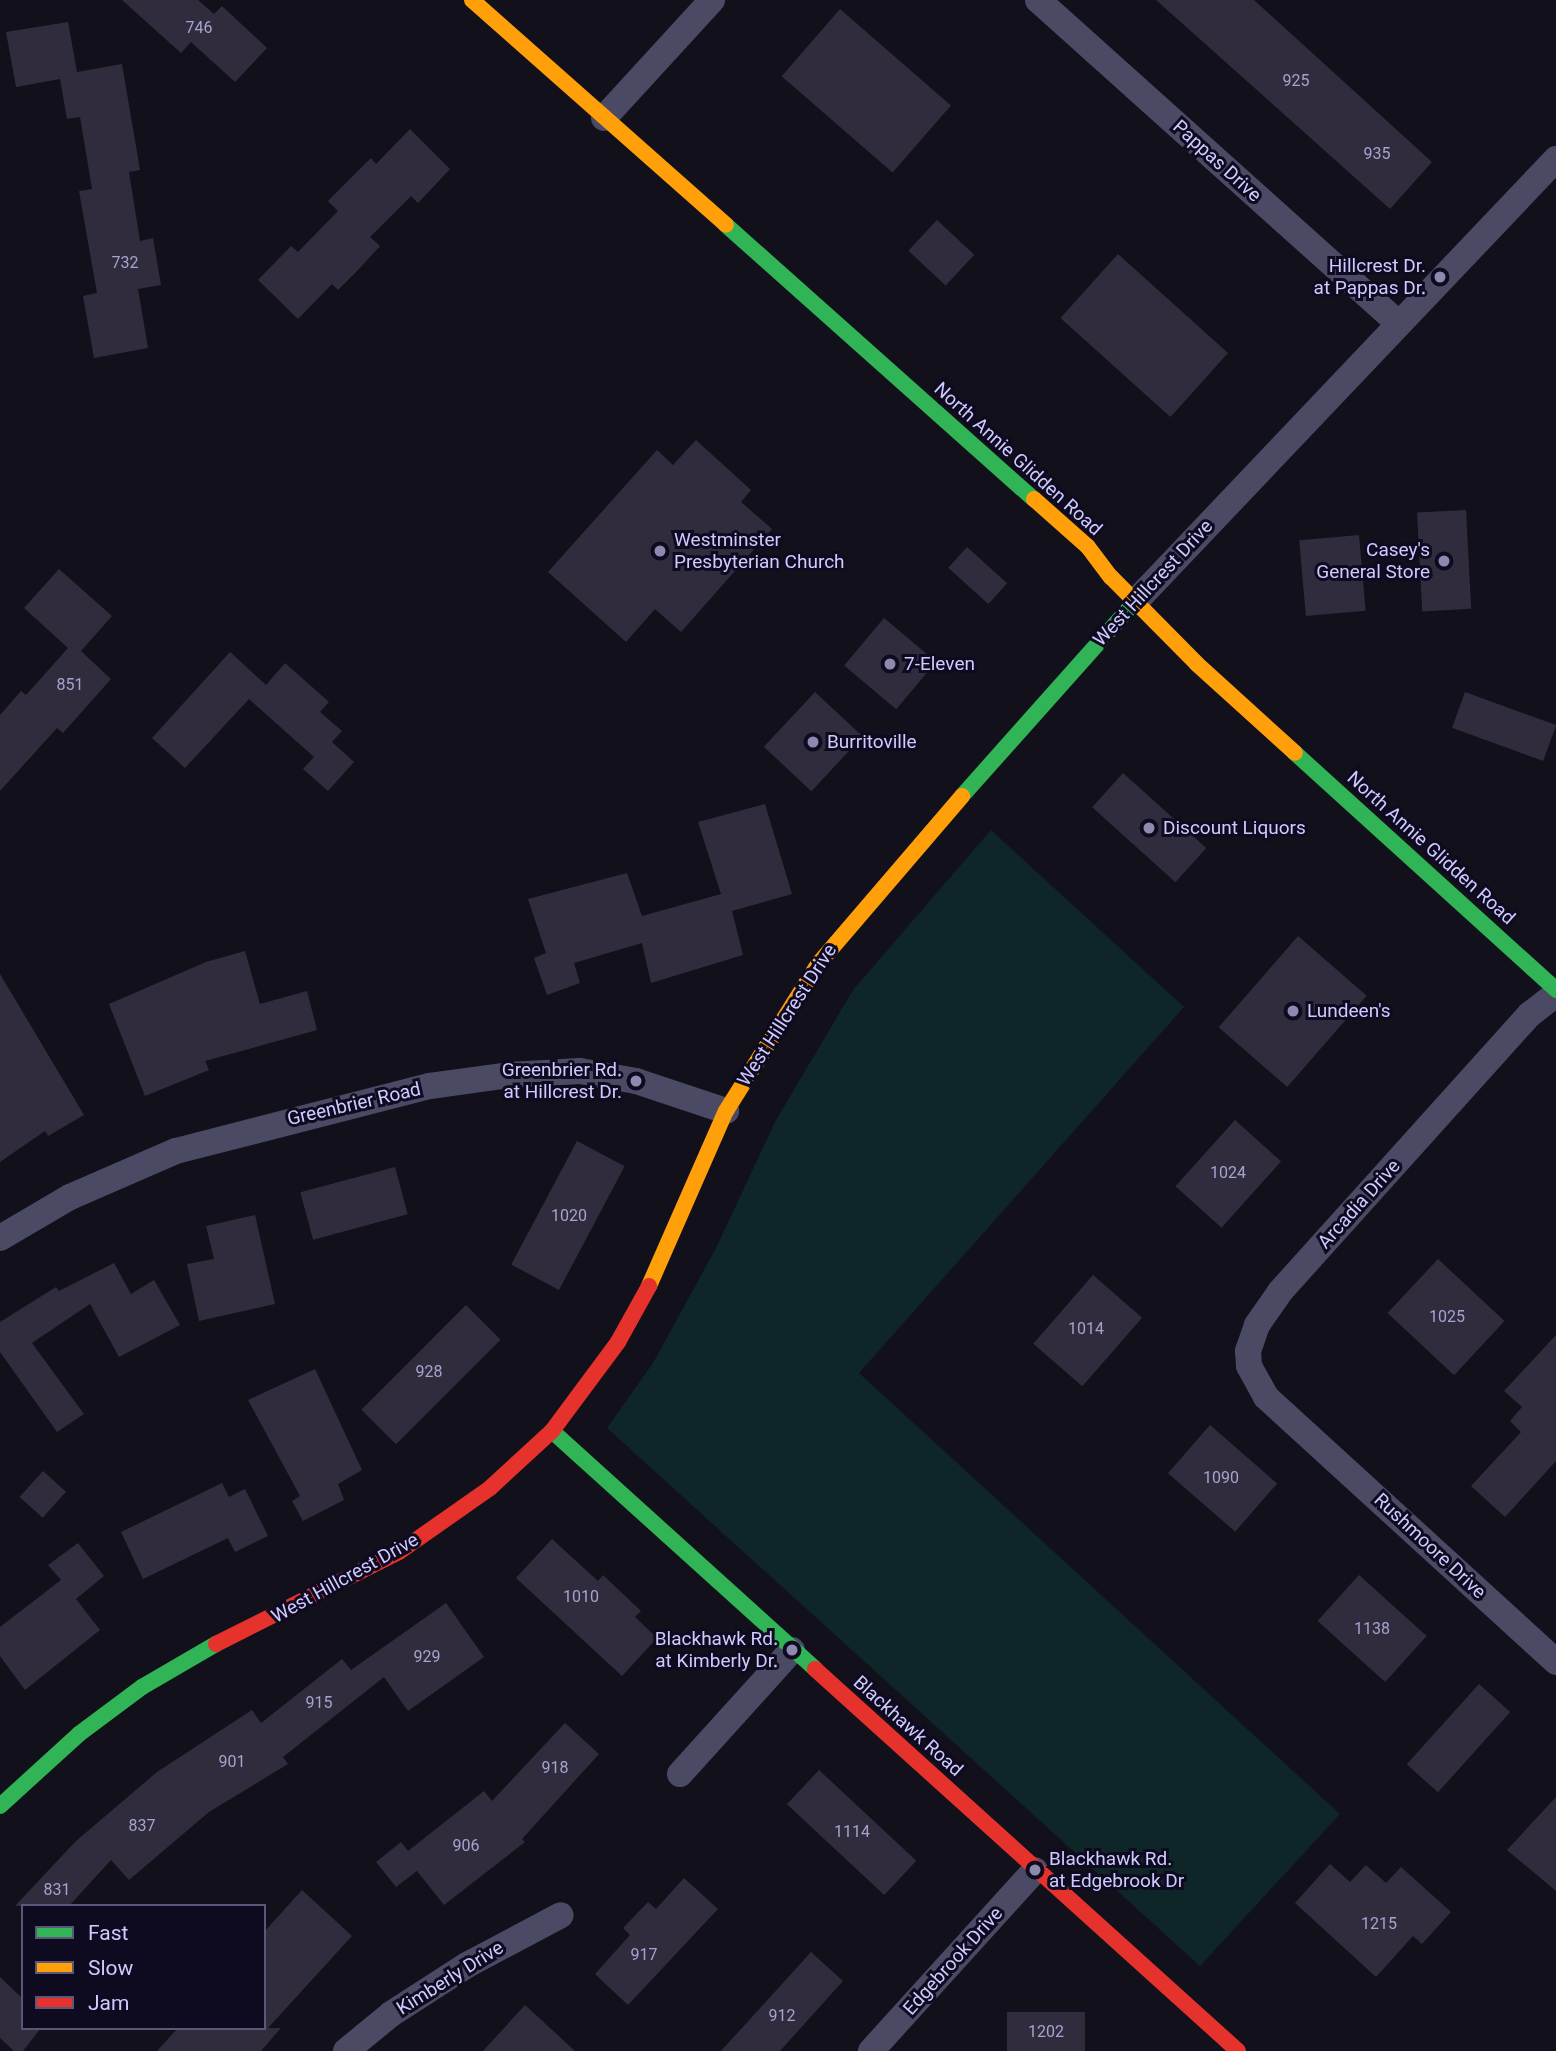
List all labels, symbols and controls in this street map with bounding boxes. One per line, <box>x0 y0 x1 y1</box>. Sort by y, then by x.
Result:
house number: 746 <box>186 18 212 38</box>
house number: 925 <box>1283 71 1309 91</box>
street label: Pappas Drive <box>1168 115 1266 207</box>
house number: 935 <box>1364 144 1390 164</box>
house number: 732 <box>112 253 138 273</box>
place label: Hillcrest Dr. at Pappas Dr. <box>1314 255 1426 299</box>
marker: Hillcrest Dr. at Pappas Dr. <box>1432 269 1448 285</box>
street label: North Annie Glidden Road <box>929 378 1107 540</box>
street label: West Hillcrest Drive <box>1089 515 1217 651</box>
place label: Westminster Presbyterian Church <box>674 529 845 573</box>
place label: Casey's General Store <box>1316 539 1430 583</box>
marker: Westminster Presbyterian Church <box>652 543 668 559</box>
marker: Casey's General Store <box>1436 553 1452 569</box>
place label: 7-Eleven <box>904 653 975 675</box>
marker: 7-Eleven <box>882 656 898 672</box>
house number: 851 <box>57 675 83 695</box>
place label: Burritoville <box>827 731 917 753</box>
marker: Burritoville <box>805 734 821 750</box>
street label: North Annie Glidden Road <box>1342 767 1520 929</box>
place label: Discount Liquors <box>1163 817 1306 839</box>
marker: Discount Liquors <box>1141 820 1157 836</box>
street label: West Hillcrest Drive <box>733 940 841 1090</box>
place label: Lundeen's <box>1307 1000 1391 1022</box>
marker: Lundeen's <box>1285 1003 1301 1019</box>
place label: Greenbrier Rd. at Hillcrest Dr. <box>502 1059 622 1103</box>
marker: Greenbrier Rd. at Hillcrest Dr. <box>628 1073 644 1089</box>
street label: Greenbrier Road <box>285 1078 423 1130</box>
street label: Arcadia Drive <box>1313 1155 1405 1253</box>
house number: 1024 <box>1210 1163 1246 1183</box>
house number: 1020 <box>551 1206 587 1226</box>
house number: 1025 <box>1429 1307 1465 1327</box>
house number: 1014 <box>1068 1319 1104 1339</box>
house number: 928 <box>416 1362 442 1382</box>
house number: 1090 <box>1203 1468 1239 1488</box>
street label: Rushmoore Drive <box>1369 1488 1491 1604</box>
street label: West Hillcrest Drive <box>268 1528 422 1628</box>
house number: 1010 <box>563 1587 599 1607</box>
house number: 1138 <box>1354 1619 1390 1639</box>
place label: Blackhawk Rd. at Kimberly Dr. <box>655 1628 778 1672</box>
marker: Blackhawk Rd. at Kimberly Dr. <box>784 1642 800 1658</box>
house number: 929 <box>414 1647 440 1667</box>
street label: Blackhawk Road <box>849 1671 967 1781</box>
house number: 915 <box>306 1693 332 1713</box>
house number: 901 <box>219 1752 245 1772</box>
house number: 918 <box>542 1758 568 1778</box>
house number: 837 <box>129 1816 155 1836</box>
house number: 1114 <box>834 1822 870 1842</box>
house number: 906 <box>453 1836 479 1856</box>
place label: Blackhawk Rd. at Edgebrook Dr <box>1049 1848 1184 1892</box>
marker: Blackhawk Rd. at Edgebrook Dr <box>1027 1862 1043 1878</box>
house number: 831 <box>44 1880 70 1900</box>
street label: Edgebrook Drive <box>898 1902 1008 2020</box>
legend <box>21 1904 266 2030</box>
house number: 1215 <box>1361 1914 1397 1934</box>
text: Fast <box>88 1921 128 1945</box>
street label: Kimberly Drive <box>392 1936 508 2020</box>
house number: 917 <box>631 1945 657 1965</box>
text: Slow <box>88 1956 133 1980</box>
text: Jam <box>88 1991 129 2015</box>
house number: 912 <box>769 2006 795 2026</box>
house number: 1202 <box>1028 2022 1064 2042</box>

